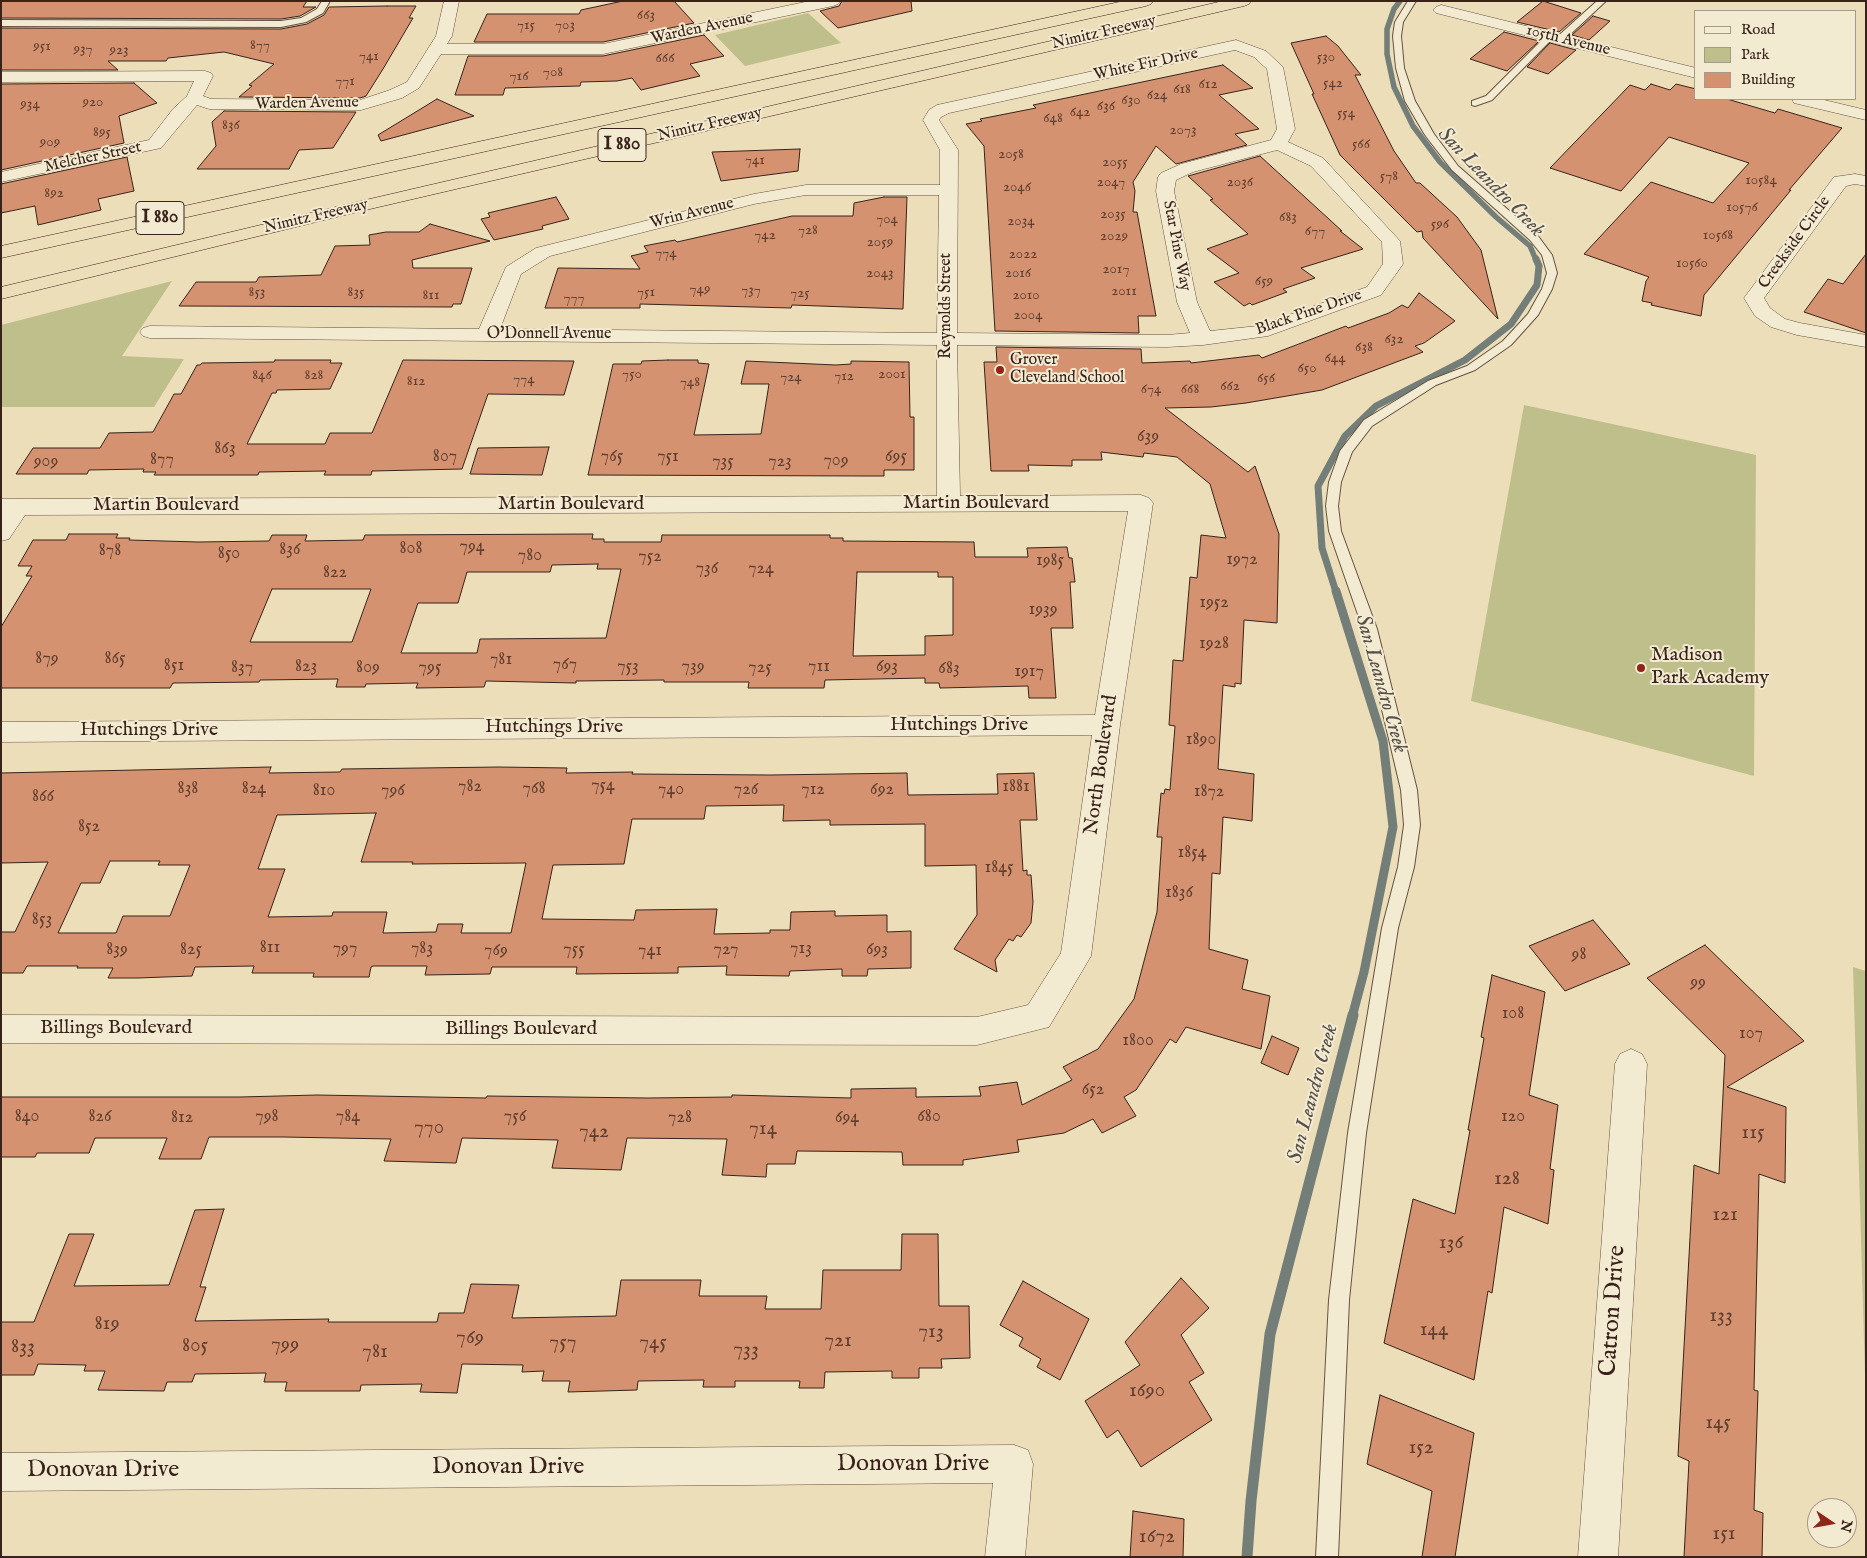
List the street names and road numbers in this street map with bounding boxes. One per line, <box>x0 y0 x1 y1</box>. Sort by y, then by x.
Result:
street label: Warden Avenue <box>649 9 755 49</box>
street label: Nimitz Freeway <box>1050 12 1158 54</box>
street label: 105th Avenue <box>1524 21 1612 61</box>
street label: White Fir Drive <box>1092 45 1200 85</box>
street label: Warden Avenue <box>255 93 359 115</box>
street label: Nimitz Freeway <box>656 104 764 146</box>
road number: I 880 <box>598 128 646 162</box>
street label: Melcher Street <box>43 138 143 178</box>
street label: Creekside Circle <box>1755 193 1835 293</box>
street label: Wrin Avenue <box>648 194 736 234</box>
street label: Nimitz Freeway <box>262 196 370 238</box>
street label: Star Pine Way <box>1158 199 1194 293</box>
road number: I 880 <box>136 202 184 234</box>
street label: Reynolds Street <box>937 253 957 359</box>
street label: Black Pine Drive <box>1253 286 1365 340</box>
street label: O'Donnell Avenue <box>487 325 611 345</box>
street label: Martin Boulevard <box>903 492 1049 516</box>
street label: Martin Boulevard <box>498 493 644 517</box>
street label: Martin Boulevard <box>93 494 239 518</box>
street label: North Boulevard <box>1080 694 1124 836</box>
street label: Hutchings Drive <box>890 714 1028 738</box>
street label: Hutchings Drive <box>485 716 623 740</box>
street label: Hutchings Drive <box>80 719 218 743</box>
street label: Billings Boulevard <box>40 1017 192 1041</box>
street label: Billings Boulevard <box>445 1018 597 1042</box>
street label: Catron Drive <box>1595 1244 1633 1378</box>
street label: Donovan Drive <box>837 1451 989 1479</box>
street label: Donovan Drive <box>432 1454 584 1482</box>
street label: Donovan Drive <box>27 1457 179 1485</box>

